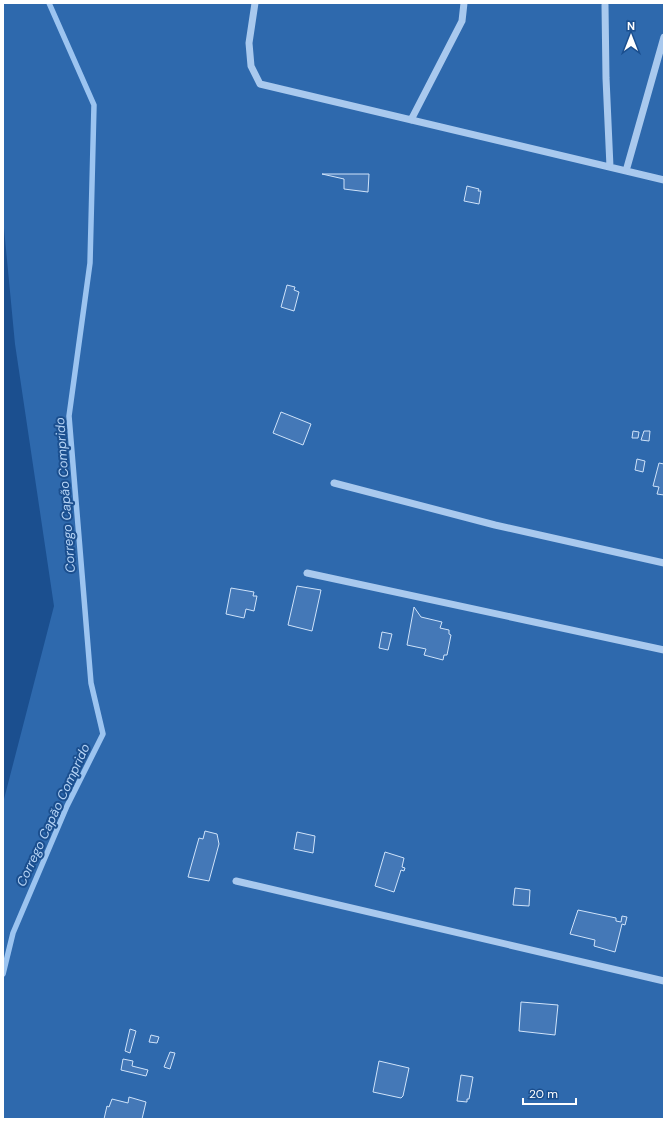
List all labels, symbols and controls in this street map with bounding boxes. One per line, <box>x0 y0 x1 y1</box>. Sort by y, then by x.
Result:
north arrow <box>611 16 651 56</box>
text: N <box>627 19 635 33</box>
water label: Corrego Capão Comprido <box>51 416 79 573</box>
water label: Corrego Capão Comprido <box>12 741 94 889</box>
scale bar <box>523 1080 576 1106</box>
text: 20 m <box>529 1086 558 1102</box>

